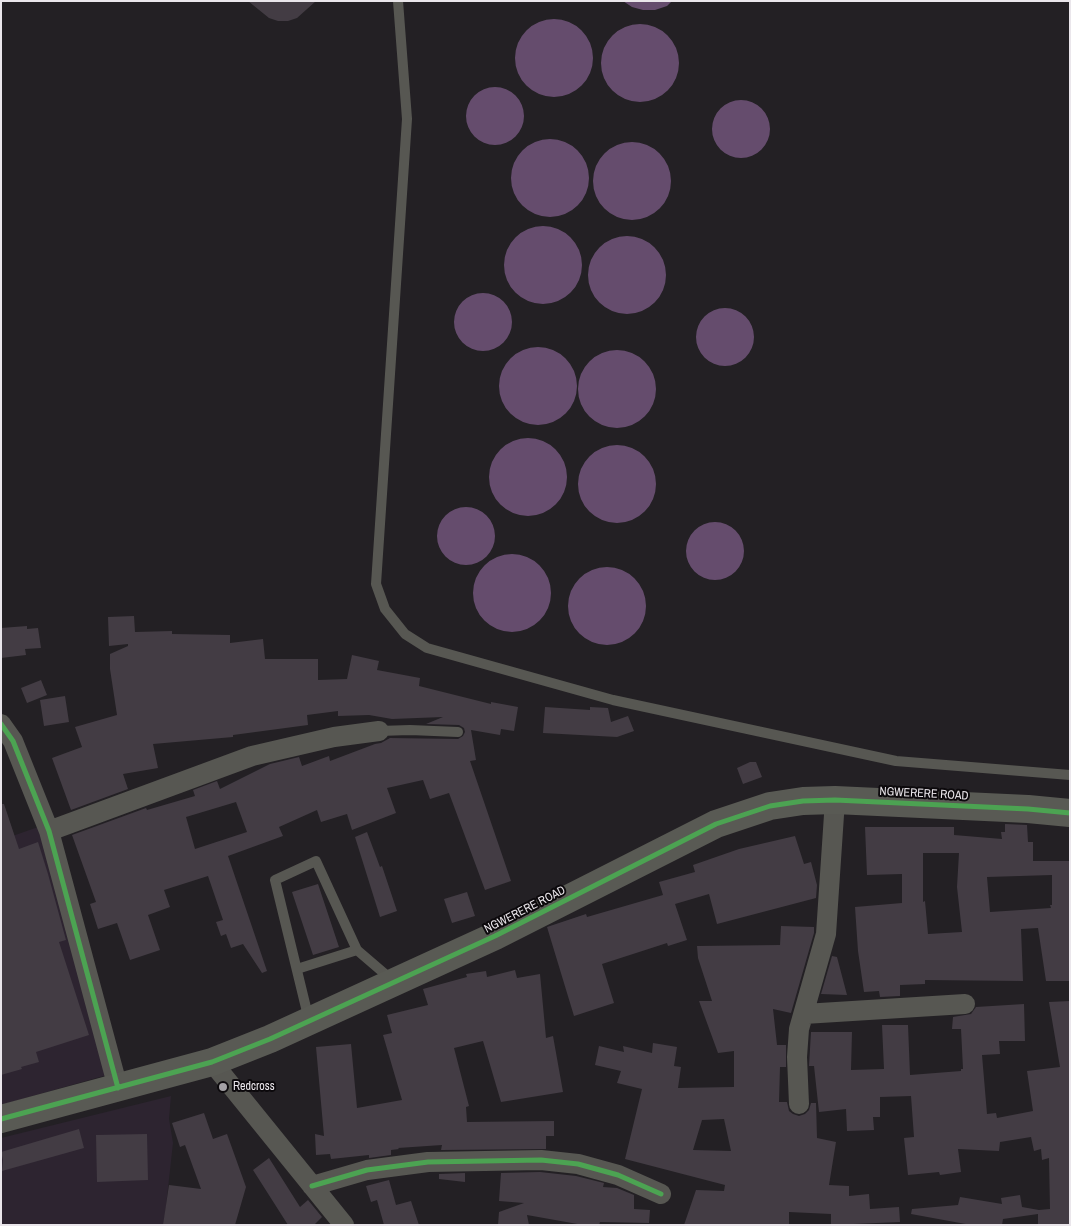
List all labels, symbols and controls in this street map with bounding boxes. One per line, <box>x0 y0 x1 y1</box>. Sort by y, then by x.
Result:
street label: NGWERERE ROAD <box>879 784 969 804</box>
street label: NGWERERE ROAD <box>482 883 568 937</box>
place label: Redcross <box>233 1080 275 1094</box>
marker: Redcross <box>217 1081 229 1093</box>

